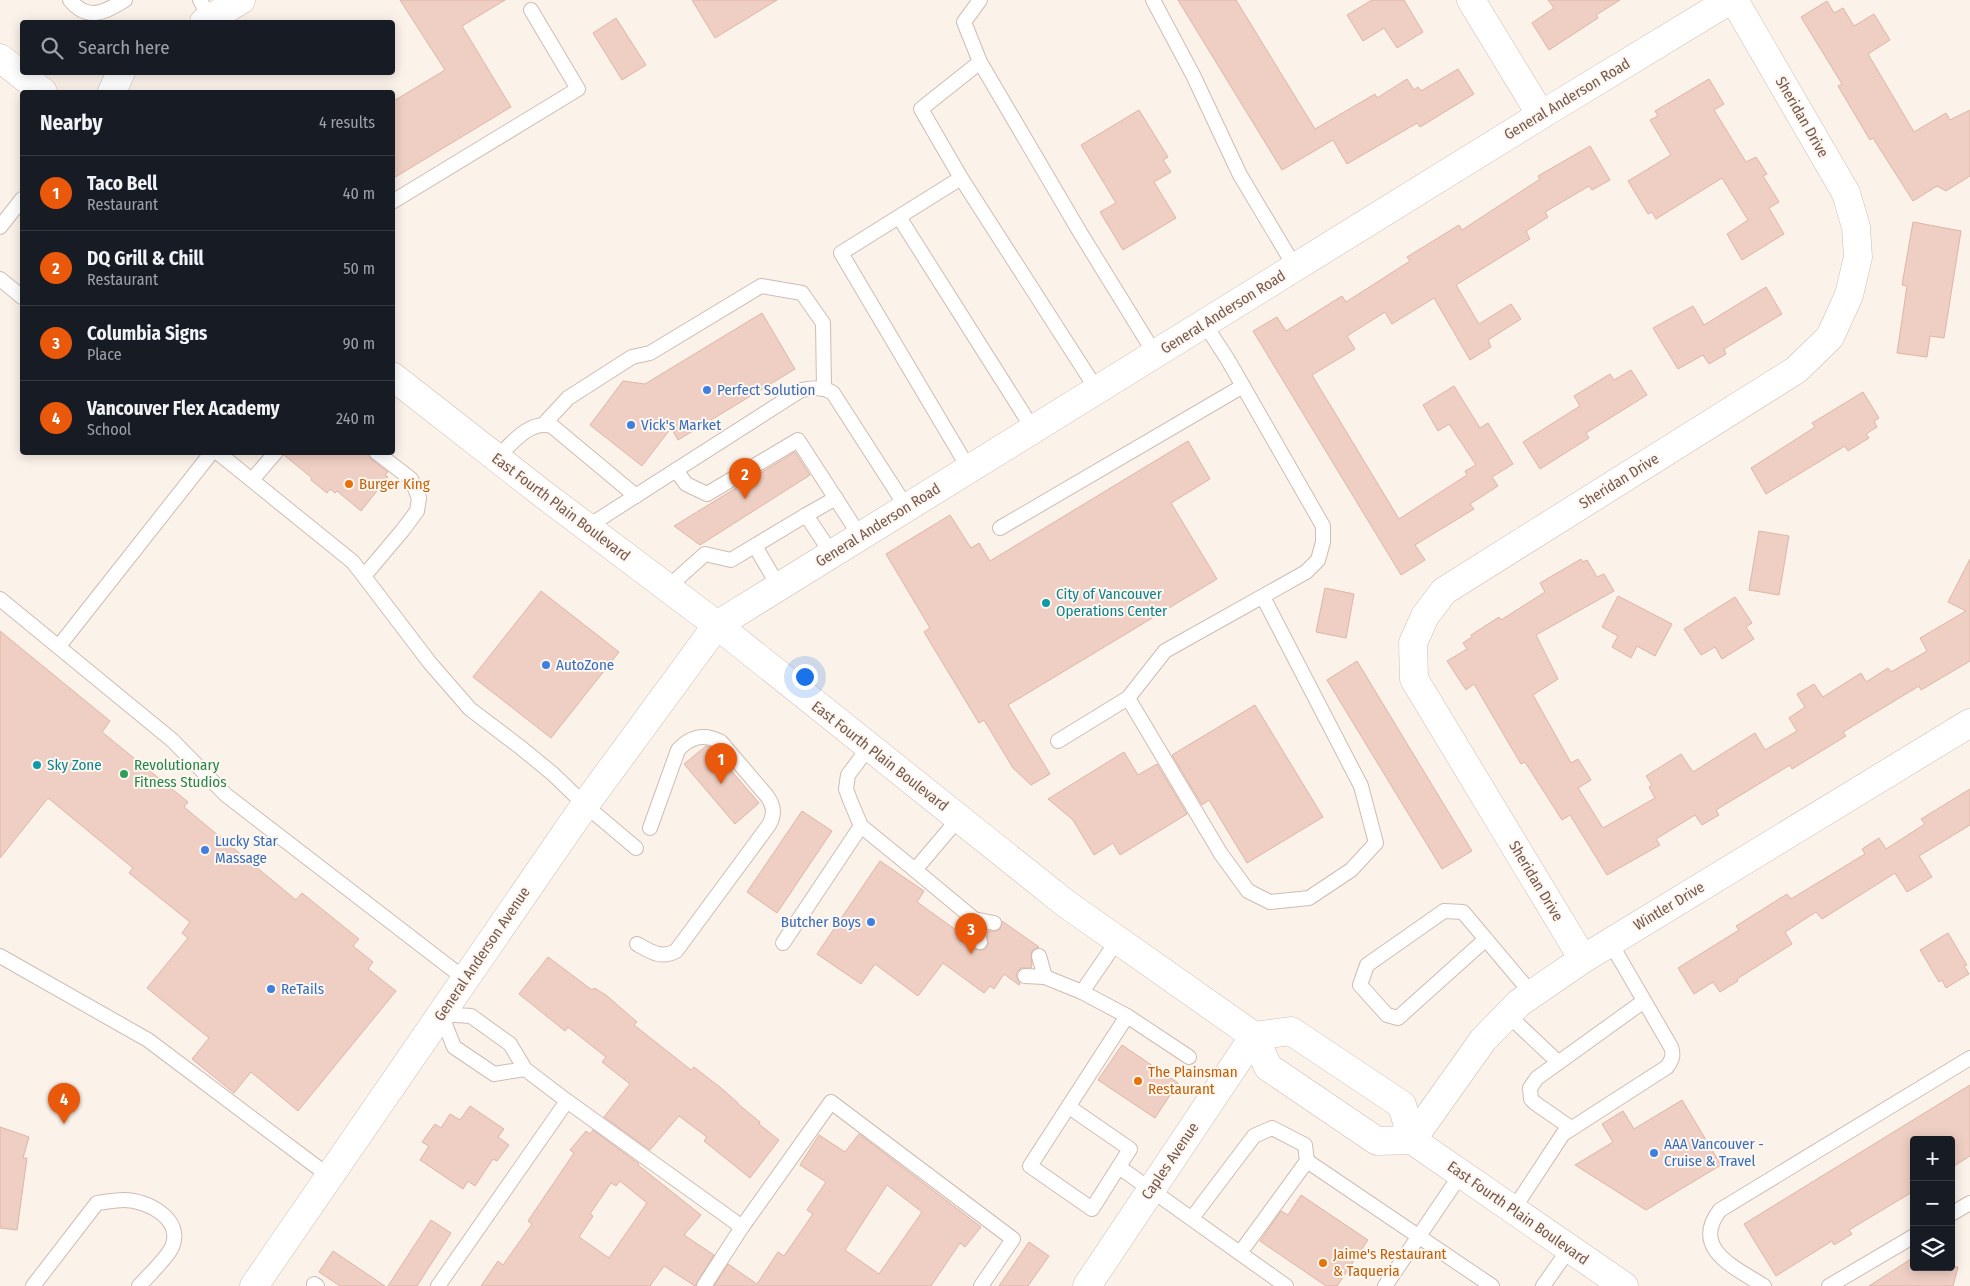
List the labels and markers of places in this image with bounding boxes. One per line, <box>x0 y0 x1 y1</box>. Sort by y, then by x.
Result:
place label: Perfect Solution <box>717 381 815 399</box>
marker: Perfect Solution <box>701 384 713 396</box>
place label: Vick's Market <box>641 416 721 434</box>
marker: Vick's Market <box>625 419 637 431</box>
pin: 2 <box>729 458 761 499</box>
place label: Burger King <box>359 475 430 493</box>
marker: Burger King <box>343 478 355 490</box>
place label: City of Vancouver Operations Center <box>1056 585 1168 620</box>
marker: City of Vancouver Operations Center <box>1040 597 1052 609</box>
place label: AutoZone <box>556 656 614 674</box>
marker: AutoZone <box>540 659 552 671</box>
pin: 1 <box>705 743 737 784</box>
place label: Sky Zone <box>47 756 102 774</box>
place label: Revolutionary Fitness Studios <box>134 756 227 791</box>
marker: Sky Zone <box>31 759 43 771</box>
marker: Revolutionary Fitness Studios <box>118 768 130 780</box>
place label: Lucky Star Massage <box>215 832 278 867</box>
marker: Lucky Star Massage <box>199 844 211 856</box>
place label: Butcher Boys <box>781 913 861 931</box>
pin: 3 <box>955 913 987 954</box>
marker: Butcher Boys <box>865 916 877 928</box>
place label: ReTails <box>281 980 324 998</box>
marker: ReTails <box>265 983 277 995</box>
place label: The Plainsman Restaurant <box>1148 1063 1238 1098</box>
marker: The Plainsman Restaurant <box>1132 1075 1144 1087</box>
pin: 4 <box>48 1083 80 1124</box>
place label: AAA Vancouver - Cruise & Travel <box>1664 1135 1764 1170</box>
marker: AAA Vancouver - Cruise & Travel <box>1648 1147 1660 1159</box>
place label: Jaime's Restaurant & Taqueria <box>1333 1245 1447 1280</box>
marker: Jaime's Restaurant & Taqueria <box>1317 1257 1329 1269</box>

